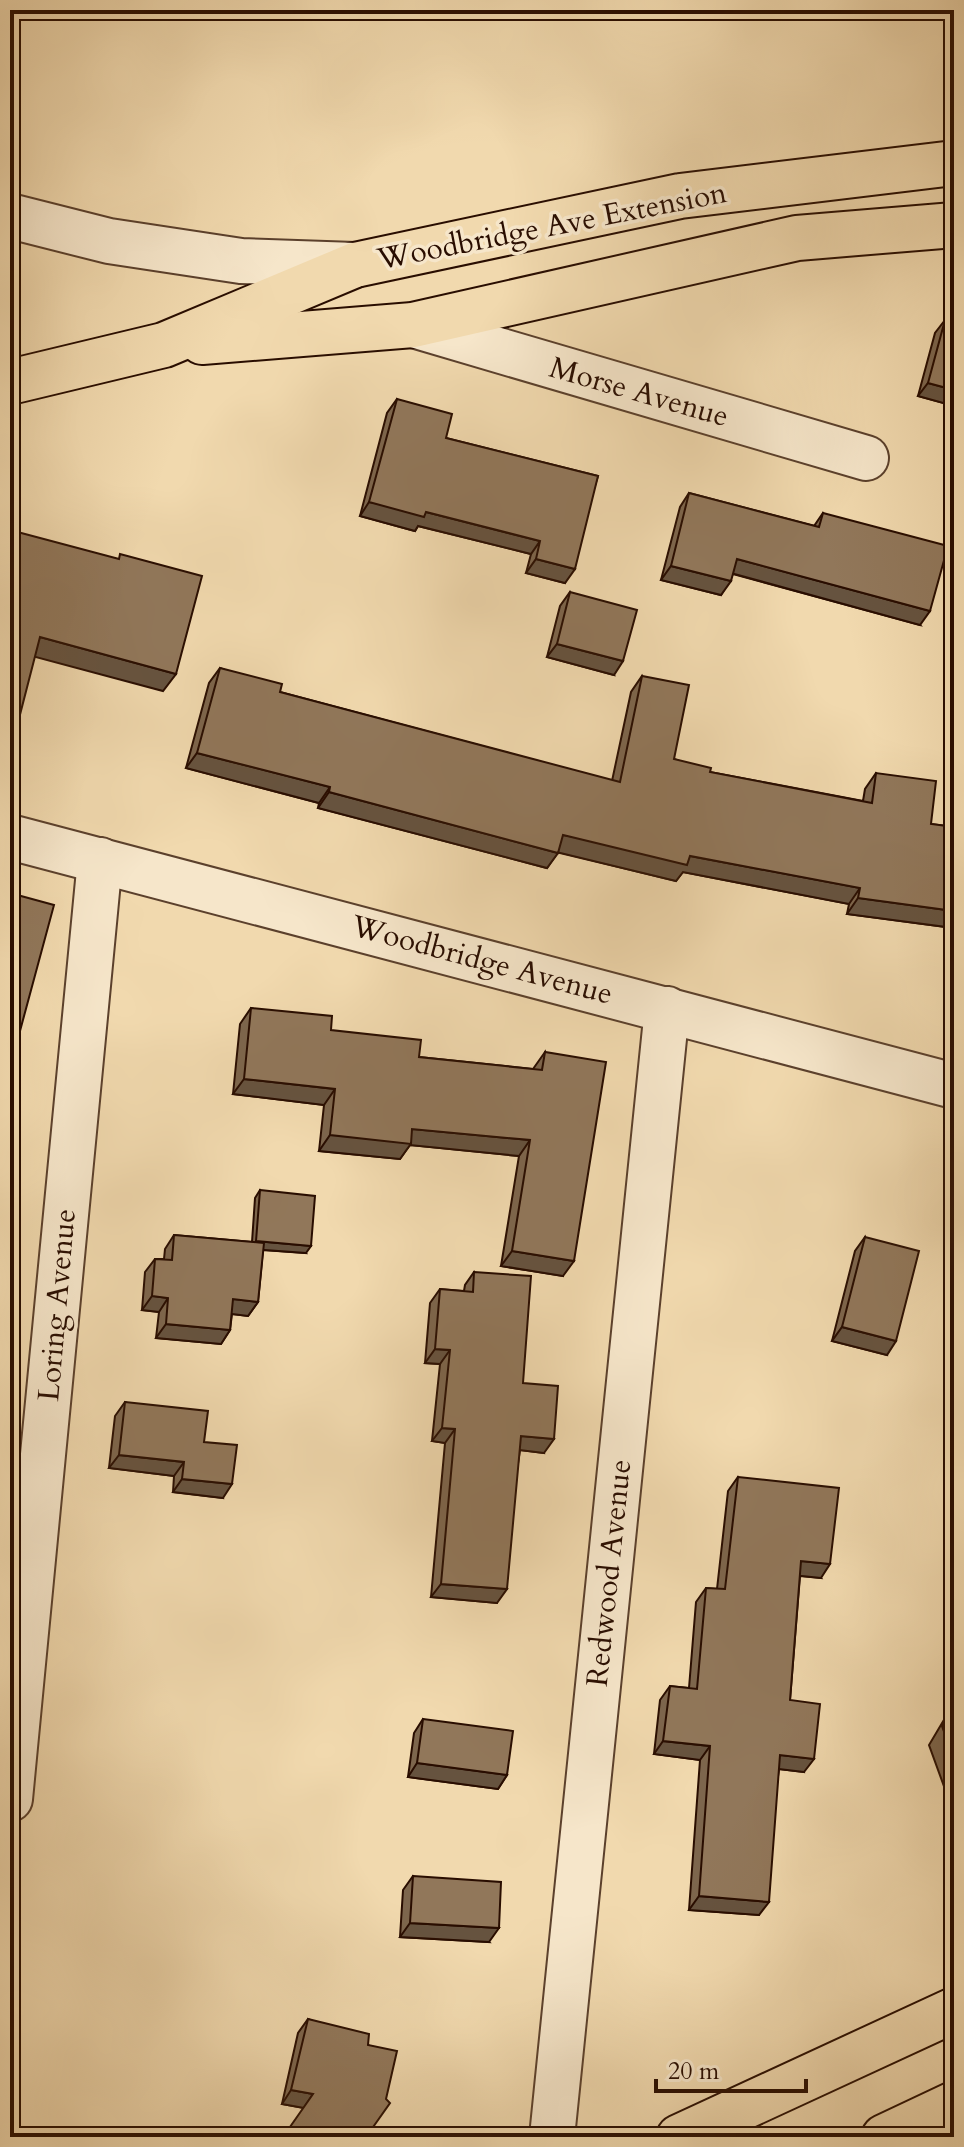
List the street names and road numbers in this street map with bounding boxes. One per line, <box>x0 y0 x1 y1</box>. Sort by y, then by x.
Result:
street label: Woodbridge Ave Extension <box>373 172 730 280</box>
street label: Morse Avenue <box>545 347 733 437</box>
street label: Woodbridge Avenue <box>346 905 617 1015</box>
street label: Loring Avenue <box>28 1207 86 1403</box>
street label: Redwood Avenue <box>577 1457 641 1689</box>

